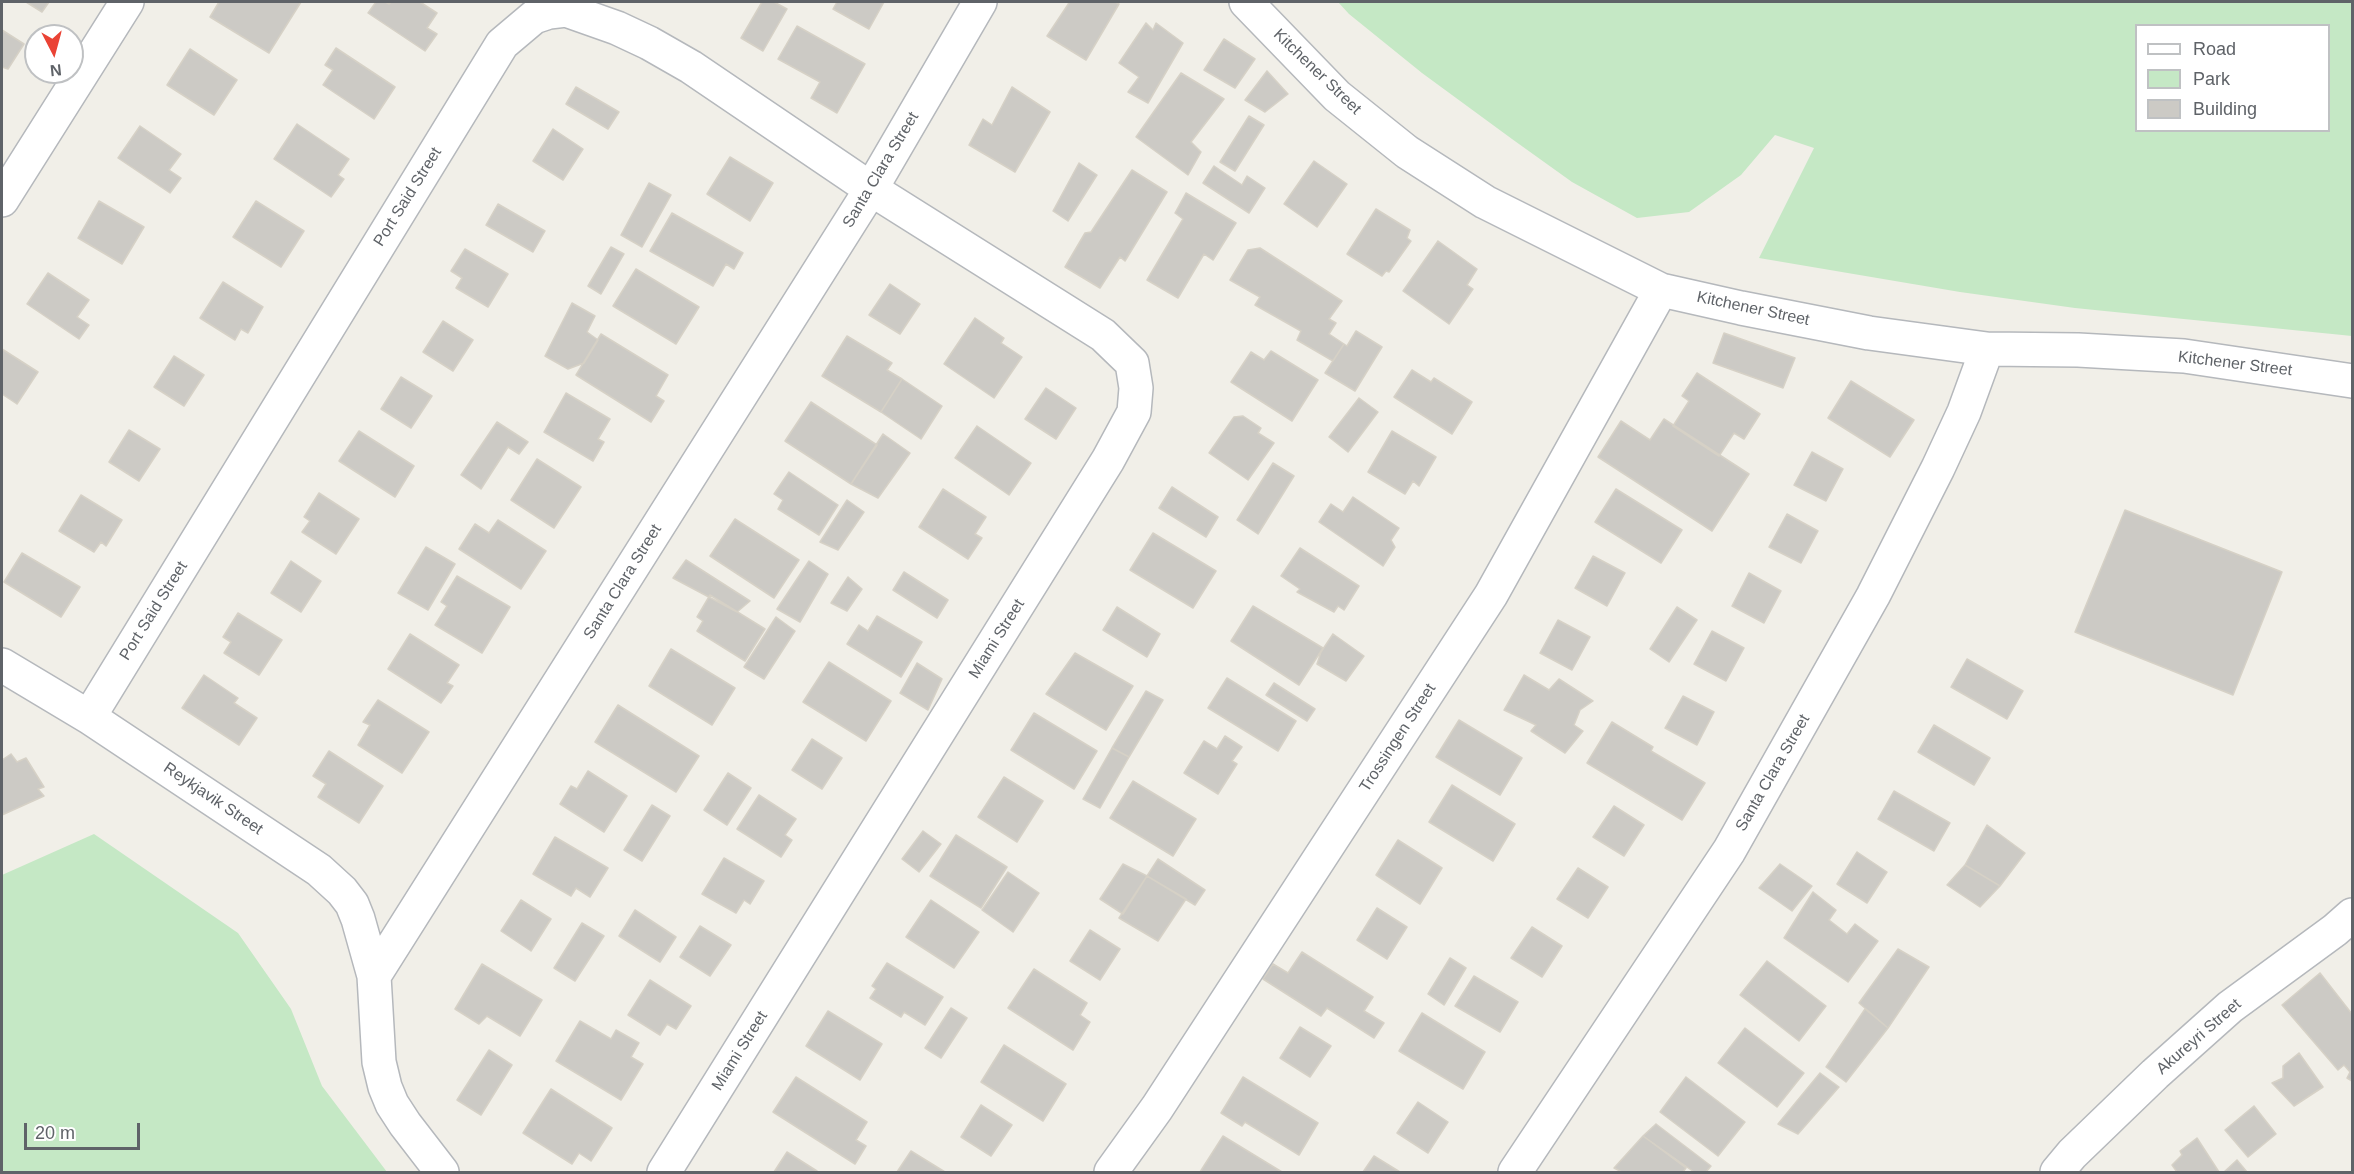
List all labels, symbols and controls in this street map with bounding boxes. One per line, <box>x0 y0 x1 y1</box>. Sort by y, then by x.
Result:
north arrow <box>24 24 84 84</box>
legend <box>2135 24 2330 132</box>
street label: Kitchener Street <box>1269 25 1365 119</box>
text: Road <box>2193 39 2236 59</box>
text: N <box>49 61 62 79</box>
text: Park <box>2193 69 2230 89</box>
text: Building <box>2193 99 2257 119</box>
street label: Santa Clara Street <box>839 109 923 231</box>
street label: Port Said Street <box>370 144 446 250</box>
street label: Kitchener Street <box>1695 288 1811 330</box>
street label: Kitchener Street <box>2177 347 2293 381</box>
street label: Santa Clara Street <box>580 521 666 643</box>
street label: Port Said Street <box>116 558 192 664</box>
street label: Miami Street <box>965 596 1029 682</box>
street label: Trossingen Street <box>1356 680 1440 796</box>
street label: Santa Clara Street <box>1732 711 1814 835</box>
street label: Reykjavik Street <box>160 759 266 839</box>
street label: Akureyri Street <box>2153 995 2245 1079</box>
street label: Miami Street <box>708 1008 772 1094</box>
scale bar <box>27 1111 142 1149</box>
text: 20 m <box>35 1123 75 1143</box>

